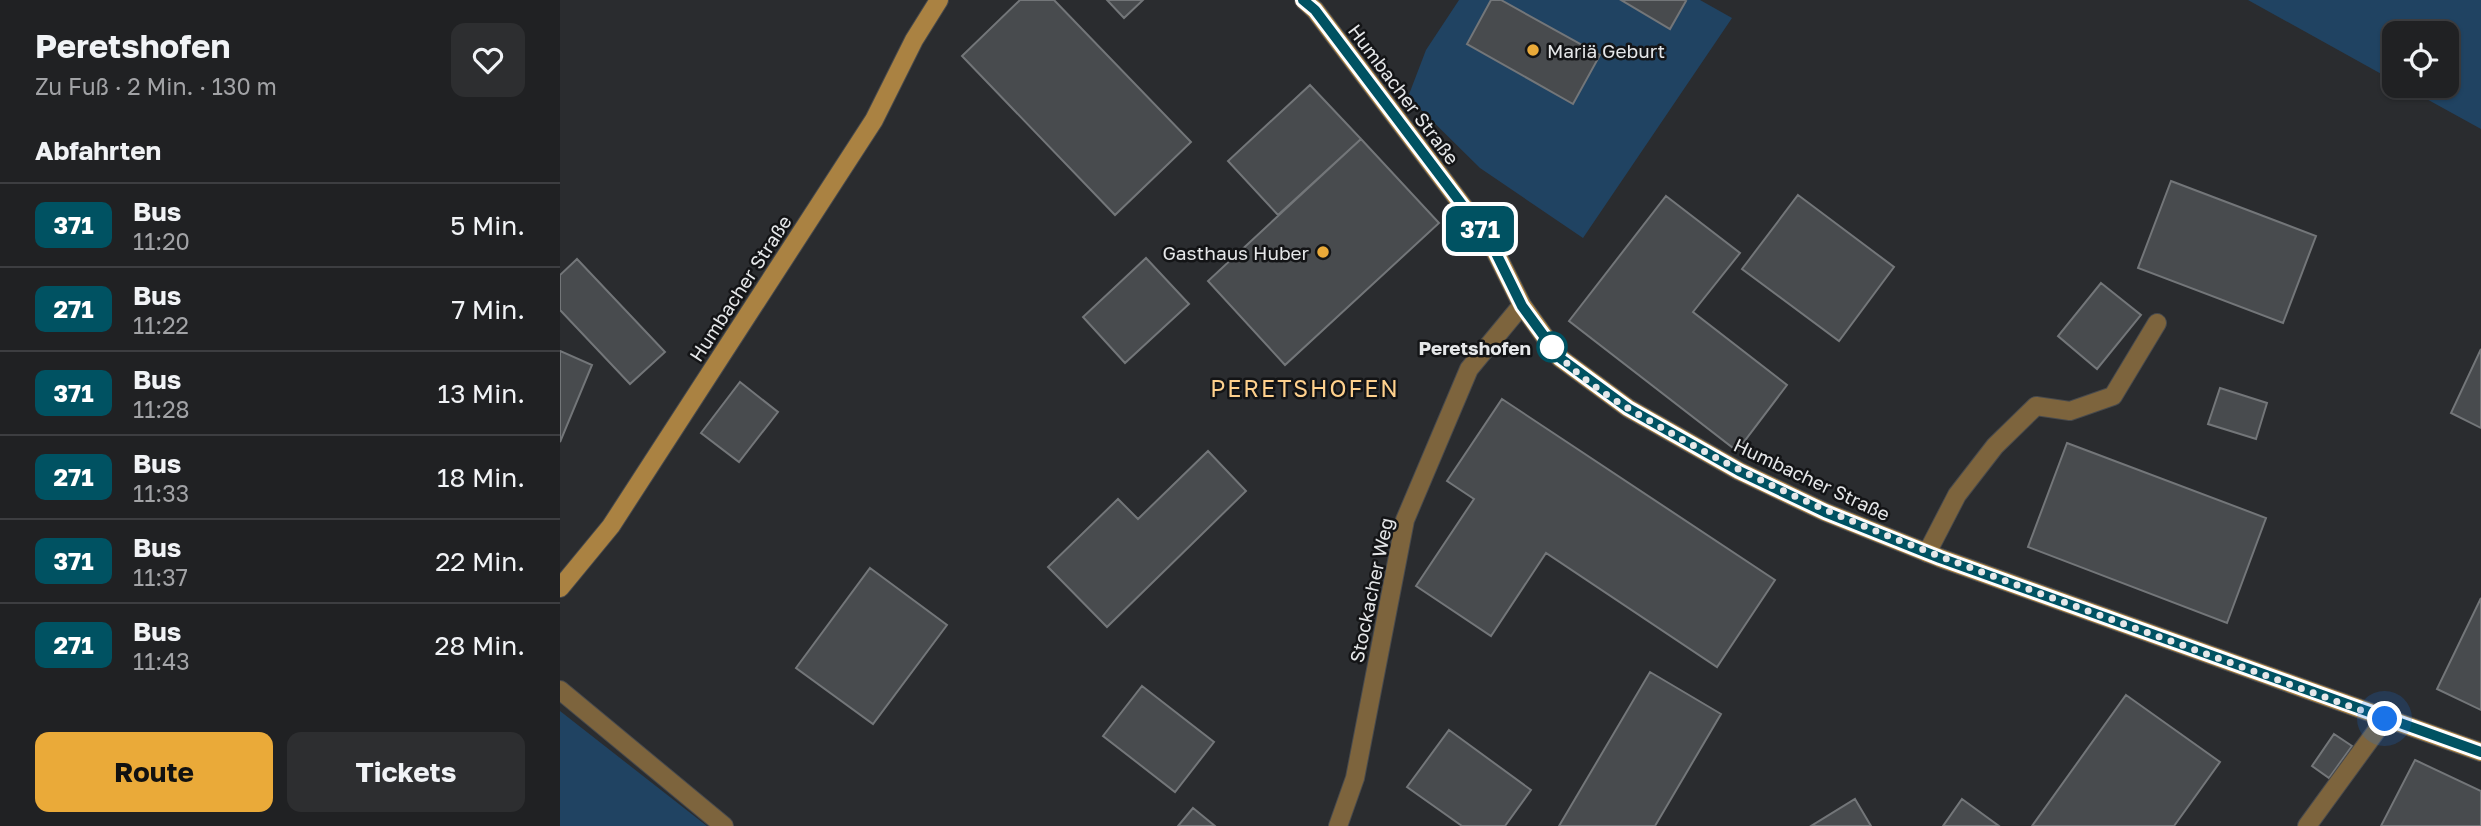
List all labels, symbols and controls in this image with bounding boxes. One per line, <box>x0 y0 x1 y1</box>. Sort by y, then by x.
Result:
street label: Humbacher Straße <box>1344 19 1464 169</box>
map controls <box>2382 21 2459 98</box>
button: locate <box>2382 21 2459 98</box>
button: heart <box>451 23 525 97</box>
text: Peretshofen <box>35 26 231 65</box>
place label: Mariä Geburt <box>1547 39 1665 62</box>
marker: Mariä Geburt <box>1525 42 1541 58</box>
text: Zu Fuß · 2 Min. · 130 m <box>35 72 277 100</box>
text: Abfahrten <box>35 135 161 166</box>
text: Bus <box>133 196 181 227</box>
line badge: 371 <box>1440 206 1520 252</box>
text: 371 <box>53 210 94 239</box>
text: 5 Min. <box>450 210 525 241</box>
street label: Humbacher Straße <box>684 211 796 365</box>
text: 371 <box>1460 214 1500 243</box>
text: 11:20 <box>133 227 190 255</box>
place label: Gasthaus Huber <box>1162 241 1310 264</box>
marker: Gasthaus Huber <box>1315 244 1331 260</box>
text: Bus <box>133 280 181 311</box>
text: 271 <box>53 294 94 323</box>
text: 7 Min. <box>452 294 525 325</box>
text: 11:22 <box>133 311 189 339</box>
marker: Peretshofen <box>1537 332 1567 362</box>
place label: Peretshofen <box>1418 336 1531 359</box>
text: Bus <box>133 364 181 395</box>
district label: PERETSHOFEN <box>1210 374 1400 402</box>
text: 371 <box>53 378 94 407</box>
text: 13 Min. <box>438 378 525 409</box>
text: 11:28 <box>133 395 190 423</box>
street label: Humbacher Straße <box>1730 433 1894 525</box>
text: Bus <box>133 448 181 479</box>
text: 271 <box>53 462 94 491</box>
text: 18 Min. <box>437 462 525 493</box>
text: 11:33 <box>133 479 189 507</box>
street label: Stockacher Weg <box>1344 515 1398 665</box>
text: Bus <box>133 532 181 563</box>
text: 371 <box>53 546 94 575</box>
text: 22 Min. <box>435 546 525 577</box>
text: 11:37 <box>133 563 188 591</box>
text: Bus <box>133 616 181 647</box>
text: 271 <box>53 630 94 659</box>
text: 28 Min. <box>434 630 525 661</box>
text: 11:43 <box>133 647 190 675</box>
your location <box>2367 701 2402 736</box>
button: Route <box>35 732 273 812</box>
button: Tickets <box>287 732 525 812</box>

